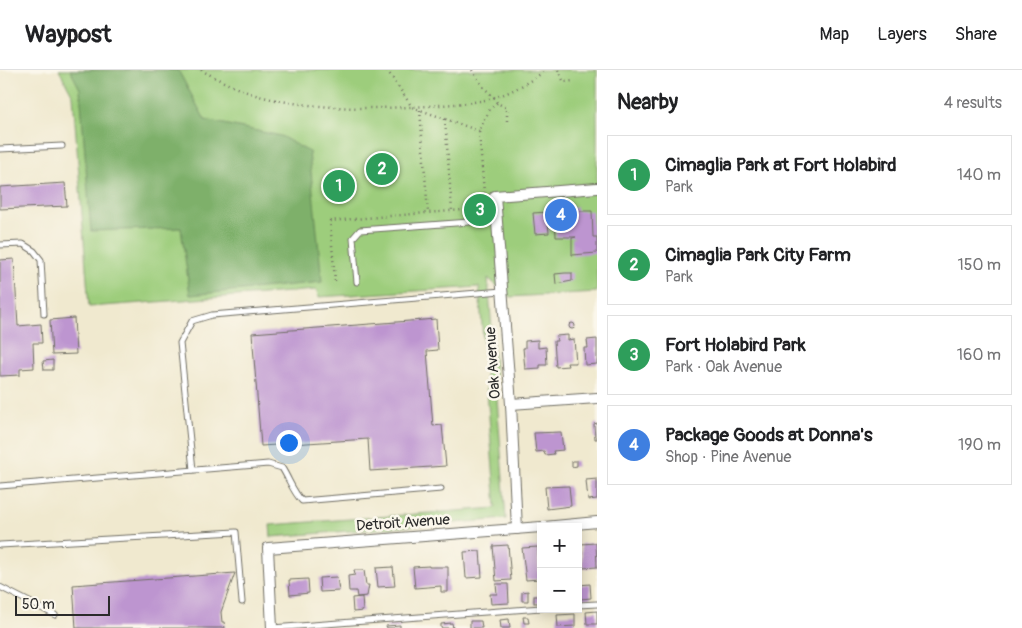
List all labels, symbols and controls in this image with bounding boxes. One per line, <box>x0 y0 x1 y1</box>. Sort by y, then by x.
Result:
text: Waypost <box>25 20 112 49</box>
text: Map <box>820 23 849 46</box>
text: Layers <box>877 23 927 46</box>
text: Share <box>955 23 997 46</box>
text: Nearby <box>617 89 678 116</box>
text: 4 results <box>944 93 1002 113</box>
pin: 2 <box>366 150 398 188</box>
text: Cimaglia Park at Fort Holabird <box>665 153 896 177</box>
text: 1 <box>631 165 637 185</box>
text: 140 m <box>957 165 1001 185</box>
pin: 1 <box>323 167 355 205</box>
text: Park <box>665 177 693 197</box>
pin: 3 <box>464 191 496 229</box>
pin: 4 <box>545 196 577 234</box>
text: Cimaglia Park City Farm <box>665 243 851 267</box>
text: 2 <box>630 255 638 275</box>
text: 150 m <box>957 255 1001 275</box>
text: Park <box>665 267 693 287</box>
street label: Oak Avenue <box>481 326 505 400</box>
text: Fort Holabird Park <box>665 333 806 357</box>
text: 3 <box>630 345 638 365</box>
text: 160 m <box>957 345 1001 365</box>
text: Park · Oak Avenue <box>665 357 782 377</box>
text: Package Goods at Donna's <box>665 423 873 447</box>
your location <box>276 430 302 456</box>
text: 4 <box>629 435 639 455</box>
text: 190 m <box>958 435 1001 455</box>
text: Shop · Pine Avenue <box>665 447 791 467</box>
street label: Detroit Avenue <box>355 510 451 536</box>
map controls <box>537 523 582 613</box>
button: + <box>537 523 582 568</box>
button: − <box>537 568 582 613</box>
scale bar <box>15 593 110 616</box>
text: 50 m <box>22 596 55 613</box>

